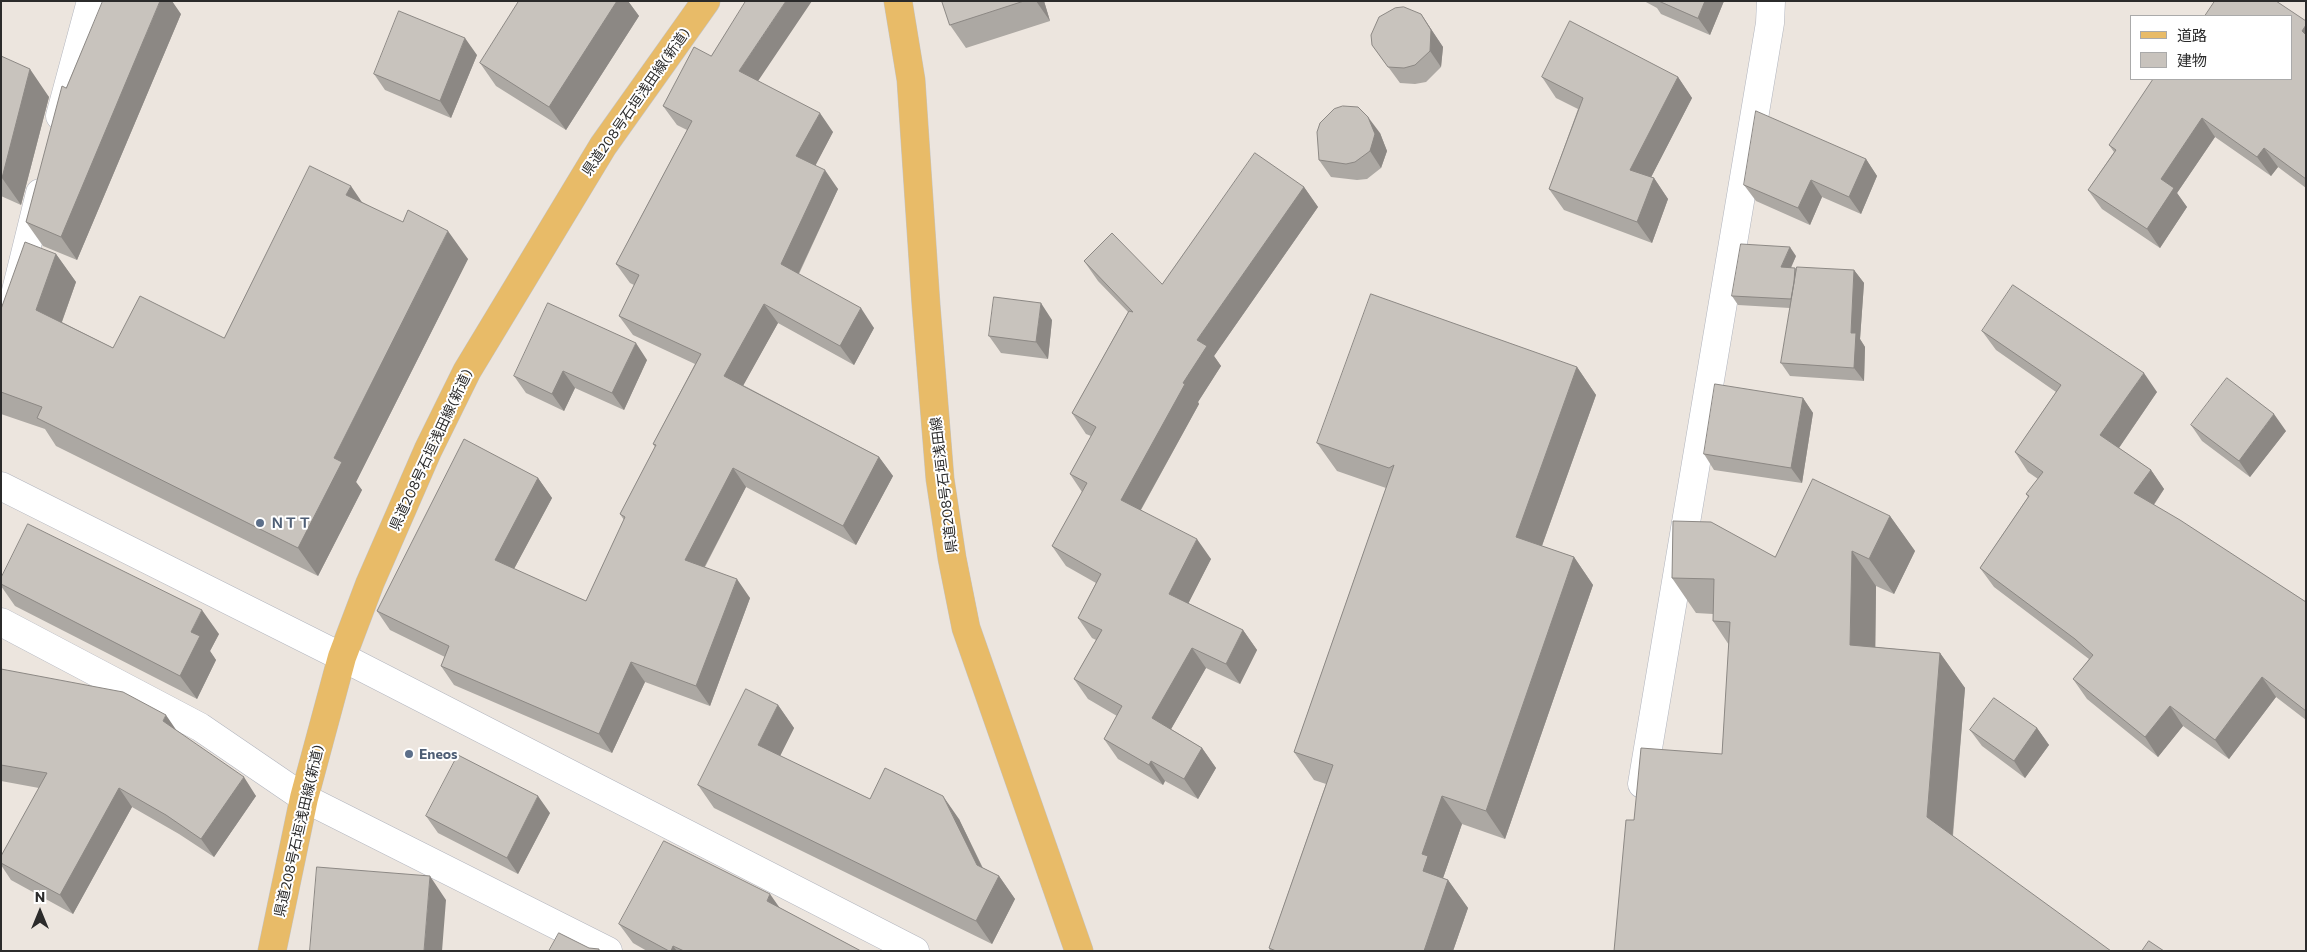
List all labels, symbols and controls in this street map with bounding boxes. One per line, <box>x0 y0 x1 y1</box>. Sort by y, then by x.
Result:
legend <box>2130 15 2292 80</box>
street label: 県道208号石垣浅田線(新道) <box>579 25 693 179</box>
text: 道路 <box>2177 26 2207 44</box>
text: 建物 <box>2177 51 2207 69</box>
street label: 県道208号石垣浅田線(新道) <box>386 367 476 533</box>
street label: 県道208号石垣浅田線 <box>927 416 961 554</box>
place label: ＮＴＴ <box>270 515 312 531</box>
marker: ＮＴＴ <box>254 517 266 529</box>
street label: 県道208号石垣浅田線(新道) <box>271 743 327 919</box>
place label: Eneos <box>419 746 458 762</box>
marker: Eneos <box>403 748 415 760</box>
north arrow <box>15 887 65 937</box>
text: N <box>35 888 45 905</box>

